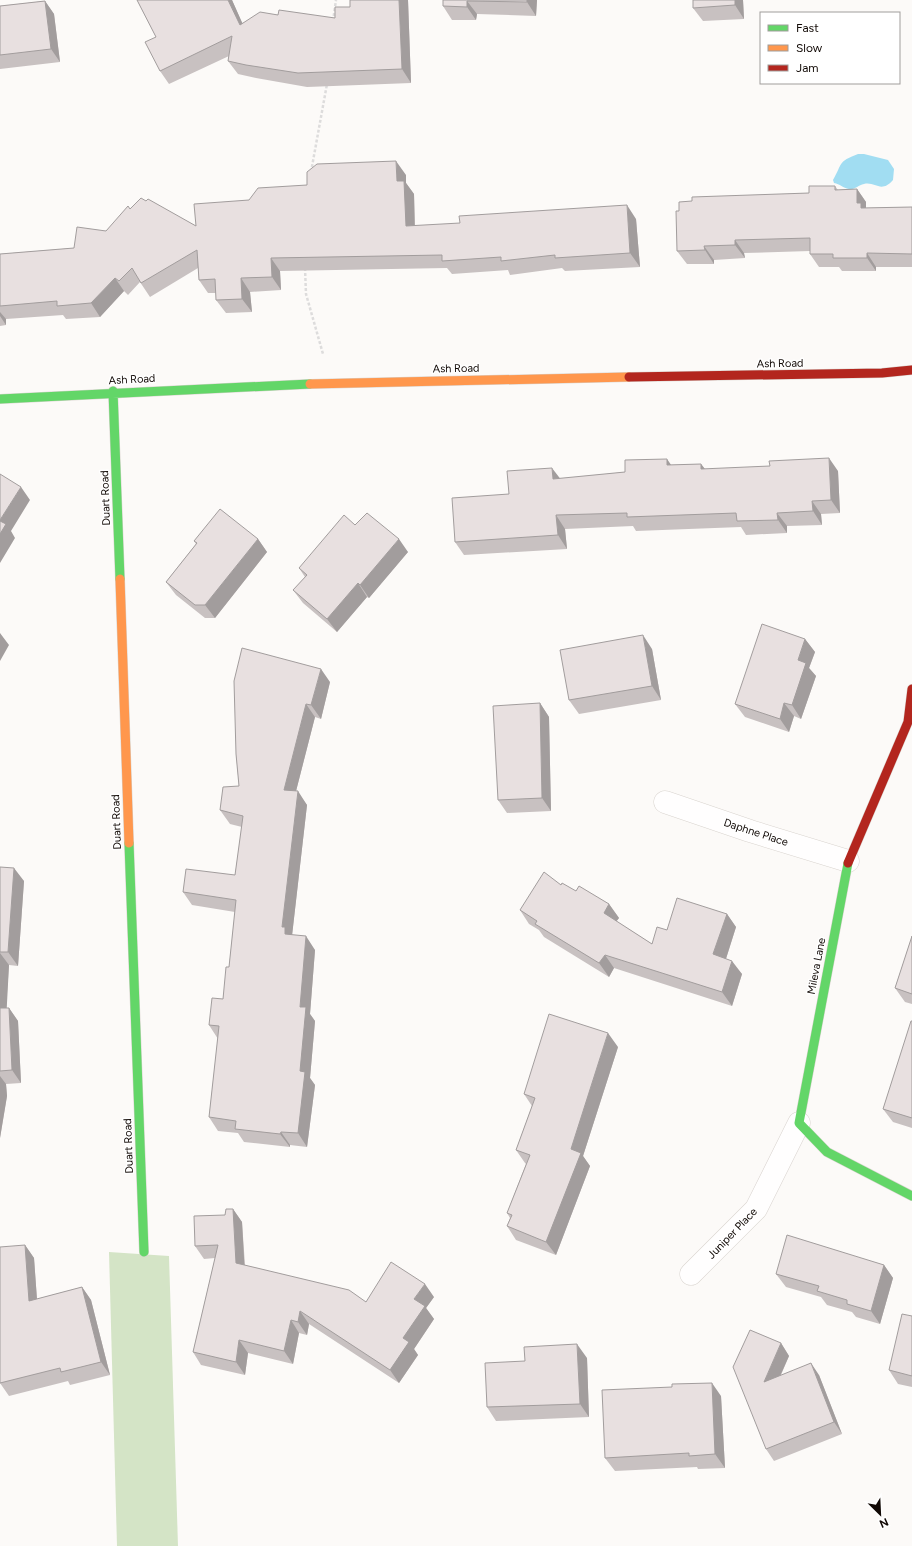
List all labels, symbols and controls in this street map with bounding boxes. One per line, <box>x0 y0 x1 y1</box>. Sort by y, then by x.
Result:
legend <box>760 12 900 84</box>
text: Fast <box>796 21 819 35</box>
text: Slow <box>796 41 823 55</box>
text: Jam <box>796 61 819 75</box>
street label: Ash Road <box>757 357 803 370</box>
street label: Ash Road <box>433 362 479 375</box>
street label: Ash Road <box>108 372 156 387</box>
street label: Duart Road <box>98 470 113 526</box>
street label: Duart Road <box>109 794 124 850</box>
street label: Daphne Place <box>722 816 790 849</box>
street label: Mileva Lane <box>805 937 828 996</box>
street label: Duart Road <box>121 1118 136 1174</box>
street label: Juniper Place <box>705 1205 760 1262</box>
north arrow <box>860 1494 900 1534</box>
text: N <box>877 1515 890 1530</box>

